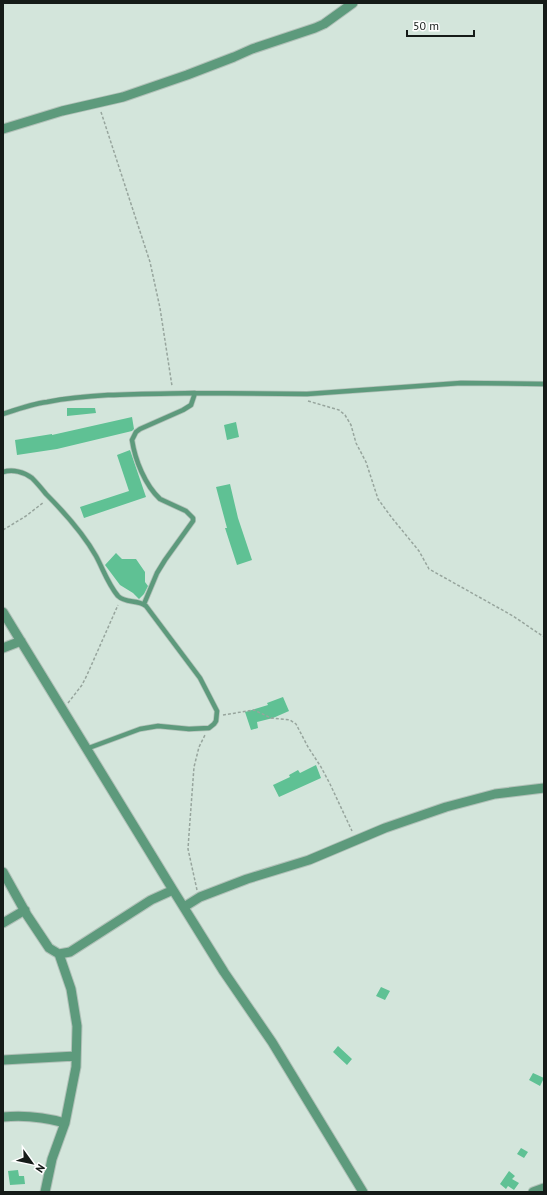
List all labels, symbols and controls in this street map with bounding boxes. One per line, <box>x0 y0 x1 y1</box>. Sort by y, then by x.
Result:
scale bar <box>407 12 474 38</box>
text: 50 m <box>413 18 439 33</box>
north arrow <box>12 1143 52 1183</box>
text: N <box>33 1162 48 1175</box>

